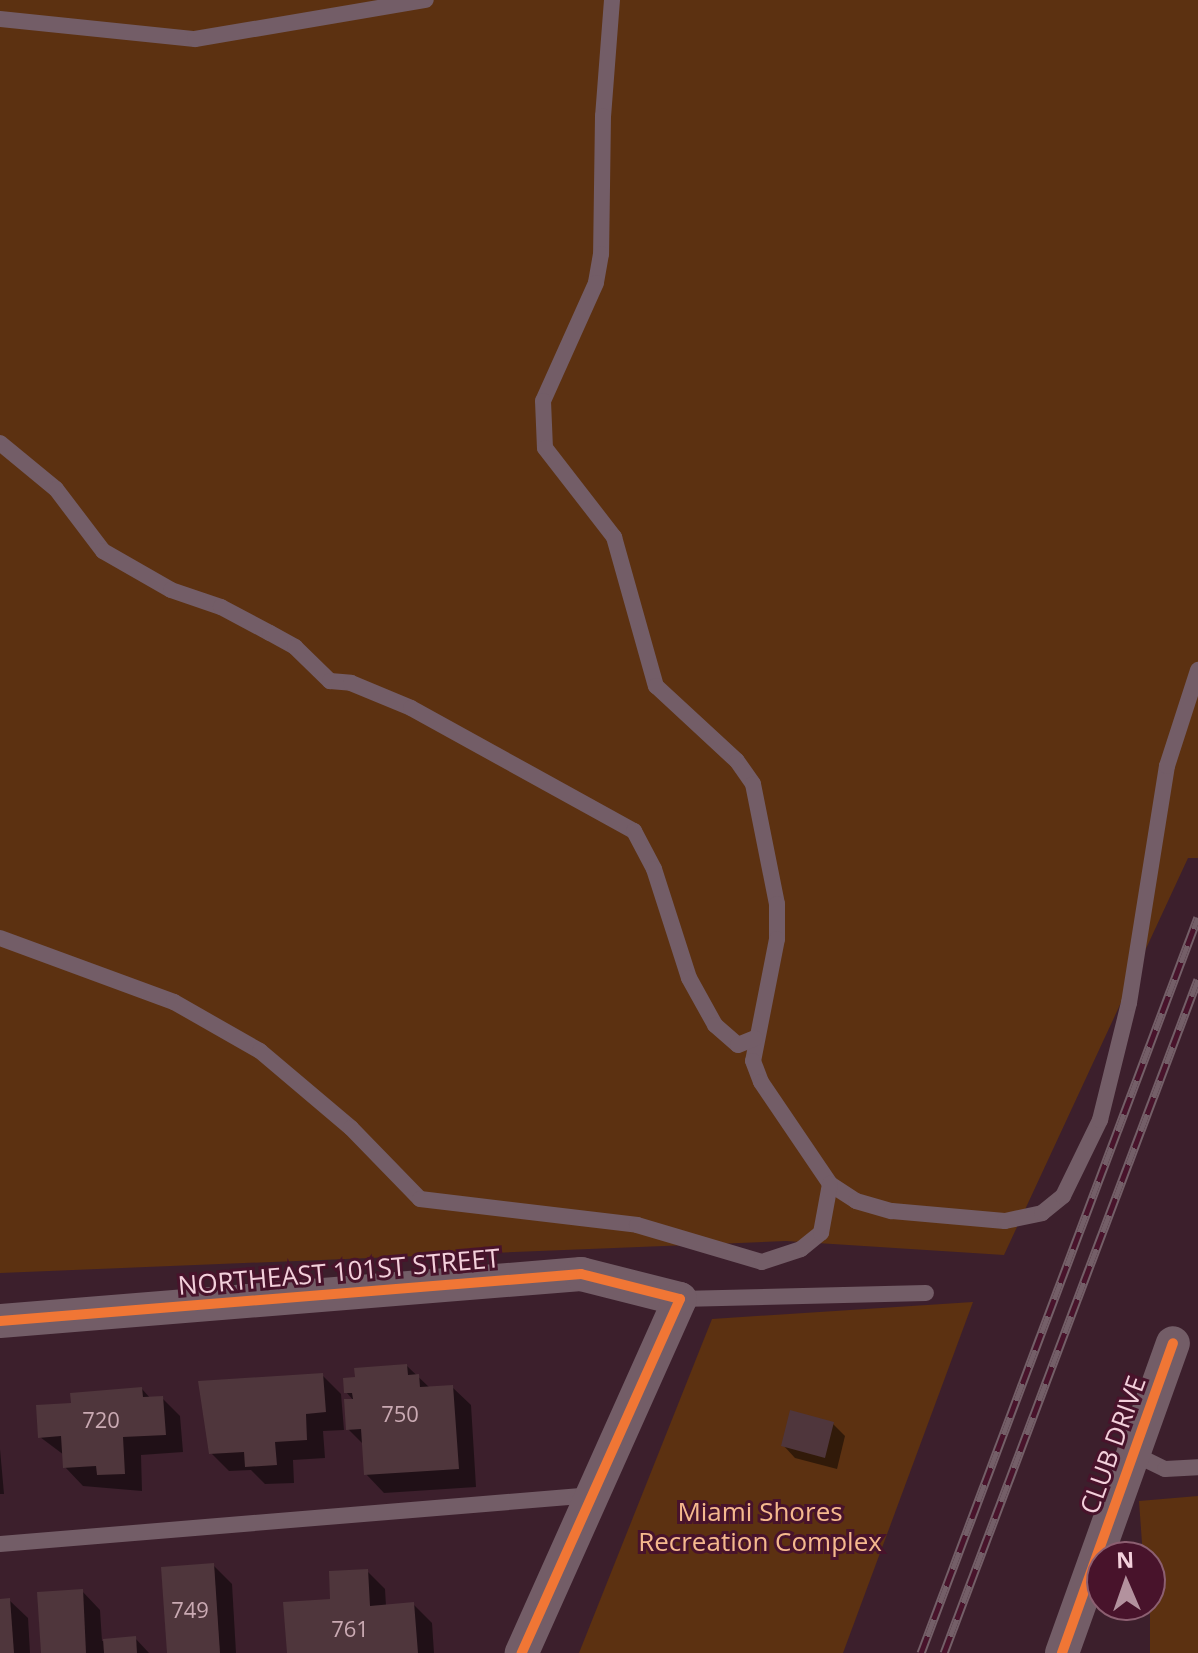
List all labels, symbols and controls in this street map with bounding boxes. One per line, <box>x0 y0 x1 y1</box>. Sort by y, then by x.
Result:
street label: NORTHEAST 101ST STREET <box>177 1242 501 1302</box>
street label: CLUB DRIVE <box>1074 1372 1152 1518</box>
house number: 750 <box>381 1401 419 1427</box>
house number: 720 <box>82 1407 120 1433</box>
park label: Miami Shores Recreation Complex <box>638 1496 882 1558</box>
north arrow <box>1086 1541 1166 1621</box>
text: N <box>1116 1544 1135 1574</box>
house number: 749 <box>171 1597 209 1623</box>
house number: 761 <box>331 1616 369 1642</box>

